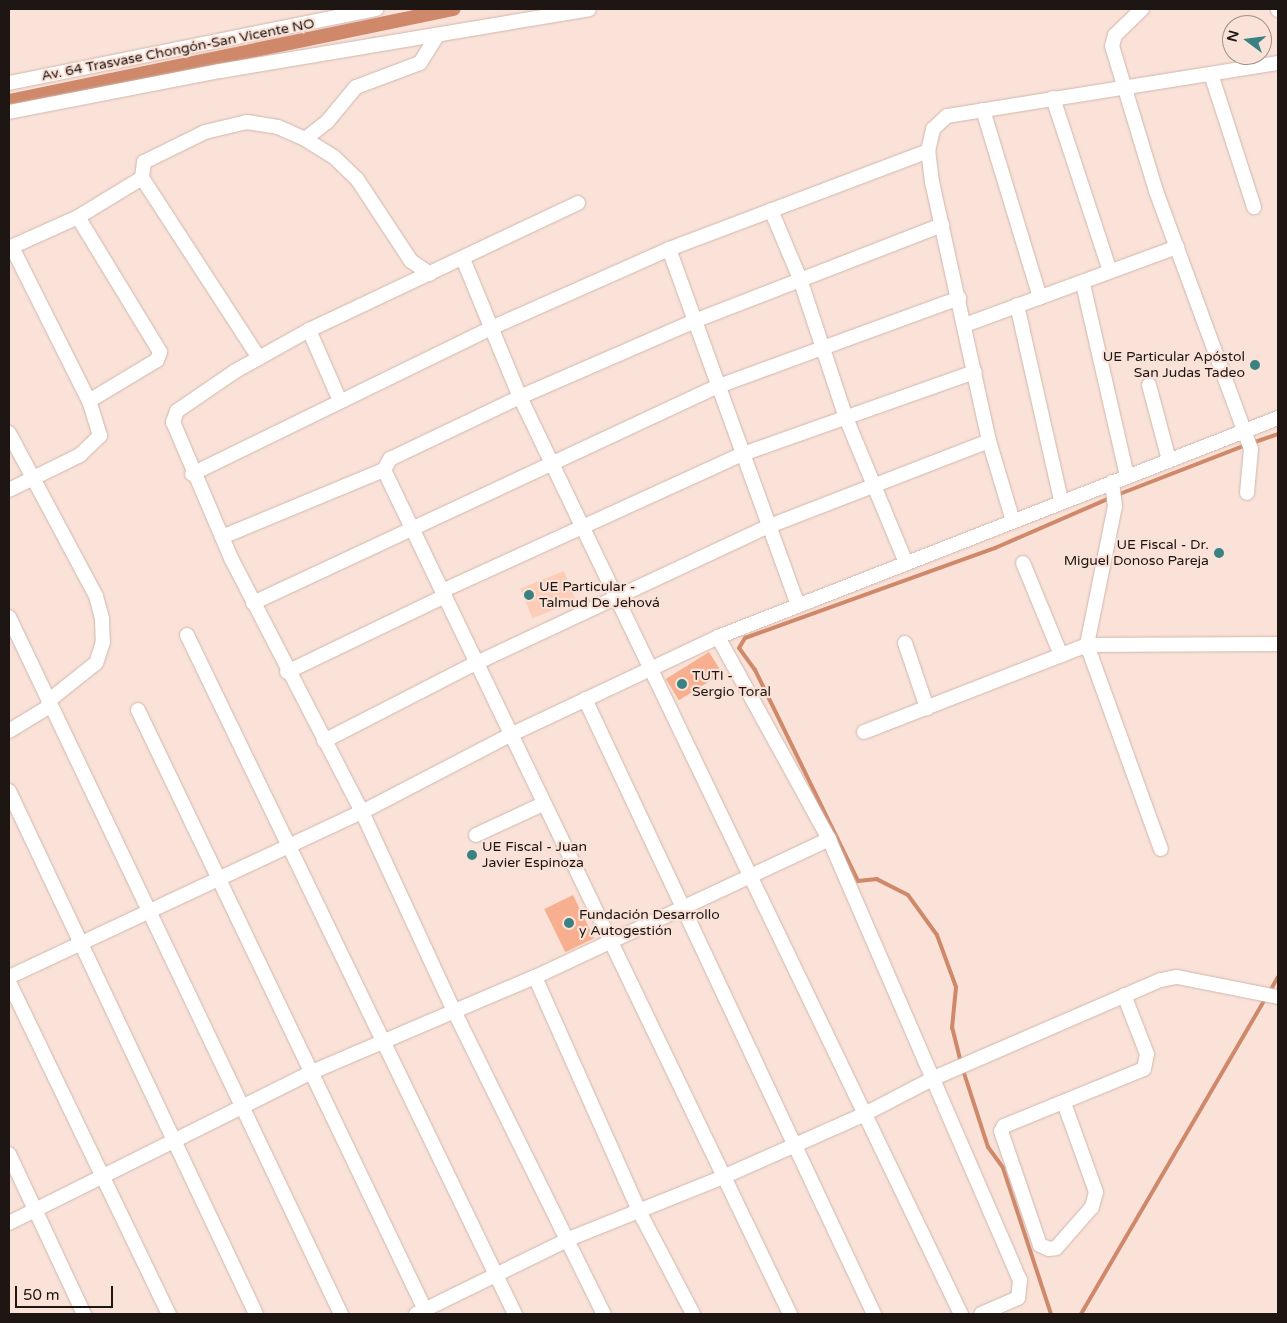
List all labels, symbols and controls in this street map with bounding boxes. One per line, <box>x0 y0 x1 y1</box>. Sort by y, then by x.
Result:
street label: Av. 64 Trasvase Chongón-San Vicente NO <box>40 15 316 85</box>
north arrow <box>1222 15 1272 65</box>
text: N <box>1223 29 1243 44</box>
place label: UE Particular Apóstol San Judas Tadeo <box>1103 349 1245 382</box>
marker: UE Particular Apóstol San Judas Tadeo <box>1249 359 1261 371</box>
place label: UE Fiscal - Dr. Miguel Donoso Pareja <box>1064 537 1209 570</box>
marker: UE Fiscal - Dr. Miguel Donoso Pareja <box>1213 547 1225 559</box>
place label: UE Particular - Talmud De Jehová <box>539 579 660 612</box>
marker: UE Particular - Talmud De Jehová <box>523 589 535 601</box>
place label: TUTI - Sergio Toral <box>692 668 771 700</box>
marker: TUTI - Sergio Toral <box>676 678 688 690</box>
place label: UE Fiscal - Juan Javier Espinoza <box>482 839 587 872</box>
marker: UE Fiscal - Juan Javier Espinoza <box>466 849 478 861</box>
place label: Fundación Desarrollo y Autogestión <box>579 907 720 940</box>
marker: Fundación Desarrollo y Autogestión <box>563 917 575 929</box>
scale bar <box>18 1276 115 1308</box>
text: 50 m <box>23 1286 60 1304</box>

